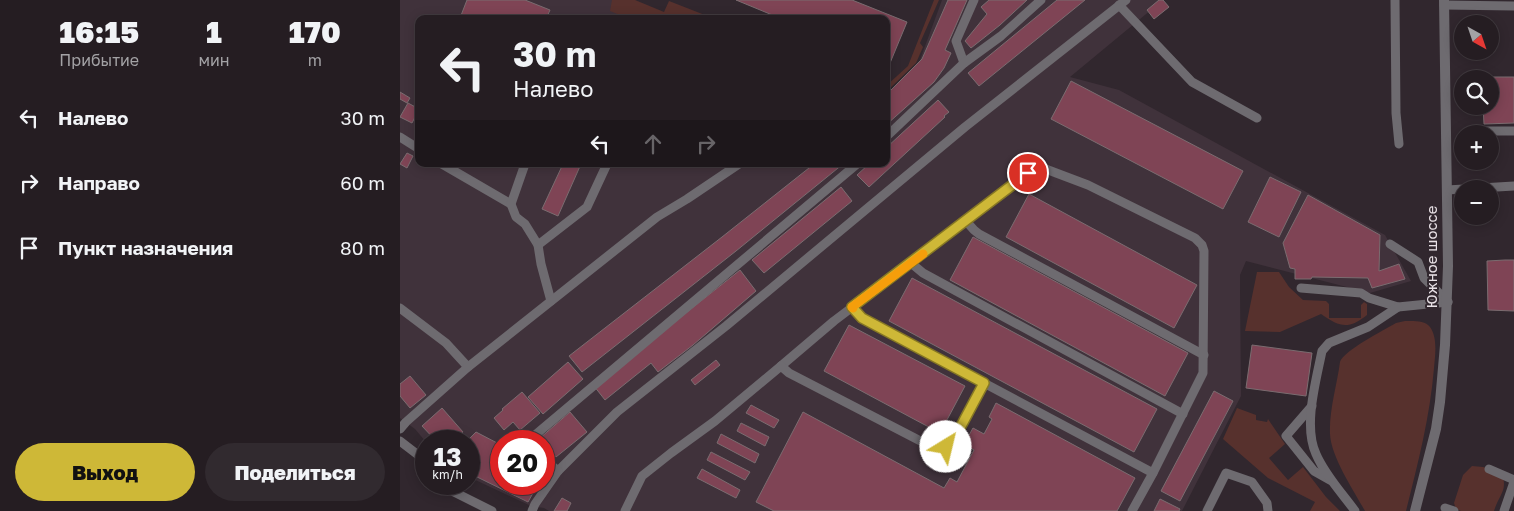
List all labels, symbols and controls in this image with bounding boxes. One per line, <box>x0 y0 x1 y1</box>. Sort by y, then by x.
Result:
text: 16:15 <box>59 14 139 50</box>
text: 1 <box>206 14 222 50</box>
text: 170 <box>289 14 341 50</box>
north arrow <box>1454 15 1499 60</box>
map controls <box>1454 15 1499 225</box>
text: 30 m <box>513 33 596 75</box>
icon: left <box>430 35 495 100</box>
text: Прибытие <box>59 50 139 70</box>
text: мин <box>198 50 229 70</box>
text: m <box>308 50 322 70</box>
button: search <box>1454 70 1499 115</box>
text: Налево <box>513 75 593 102</box>
icon: left <box>15 104 43 132</box>
text: Налево <box>58 106 128 129</box>
text: 30 m <box>341 106 385 129</box>
button: + <box>1454 125 1499 170</box>
icon: left <box>586 130 614 158</box>
icon: ahead <box>639 130 667 158</box>
icon: right <box>692 130 720 158</box>
pin <box>1007 152 1049 194</box>
icon: arrive <box>1014 159 1042 187</box>
icon: right <box>15 169 43 197</box>
text: Направо <box>58 171 140 194</box>
text: 60 m <box>340 171 385 194</box>
button: − <box>1454 180 1499 225</box>
street label: Южное шоссе <box>1422 205 1440 308</box>
icon: arrive <box>15 234 43 262</box>
text: Пункт назначения <box>58 236 233 259</box>
text: 80 m <box>340 236 385 259</box>
position arrow <box>919 420 971 472</box>
speed limit sign: 20 <box>490 430 555 495</box>
text: 13 <box>433 441 462 472</box>
button: Выход <box>15 443 195 501</box>
button: Поделиться <box>205 443 385 501</box>
text: km/h <box>432 467 463 482</box>

